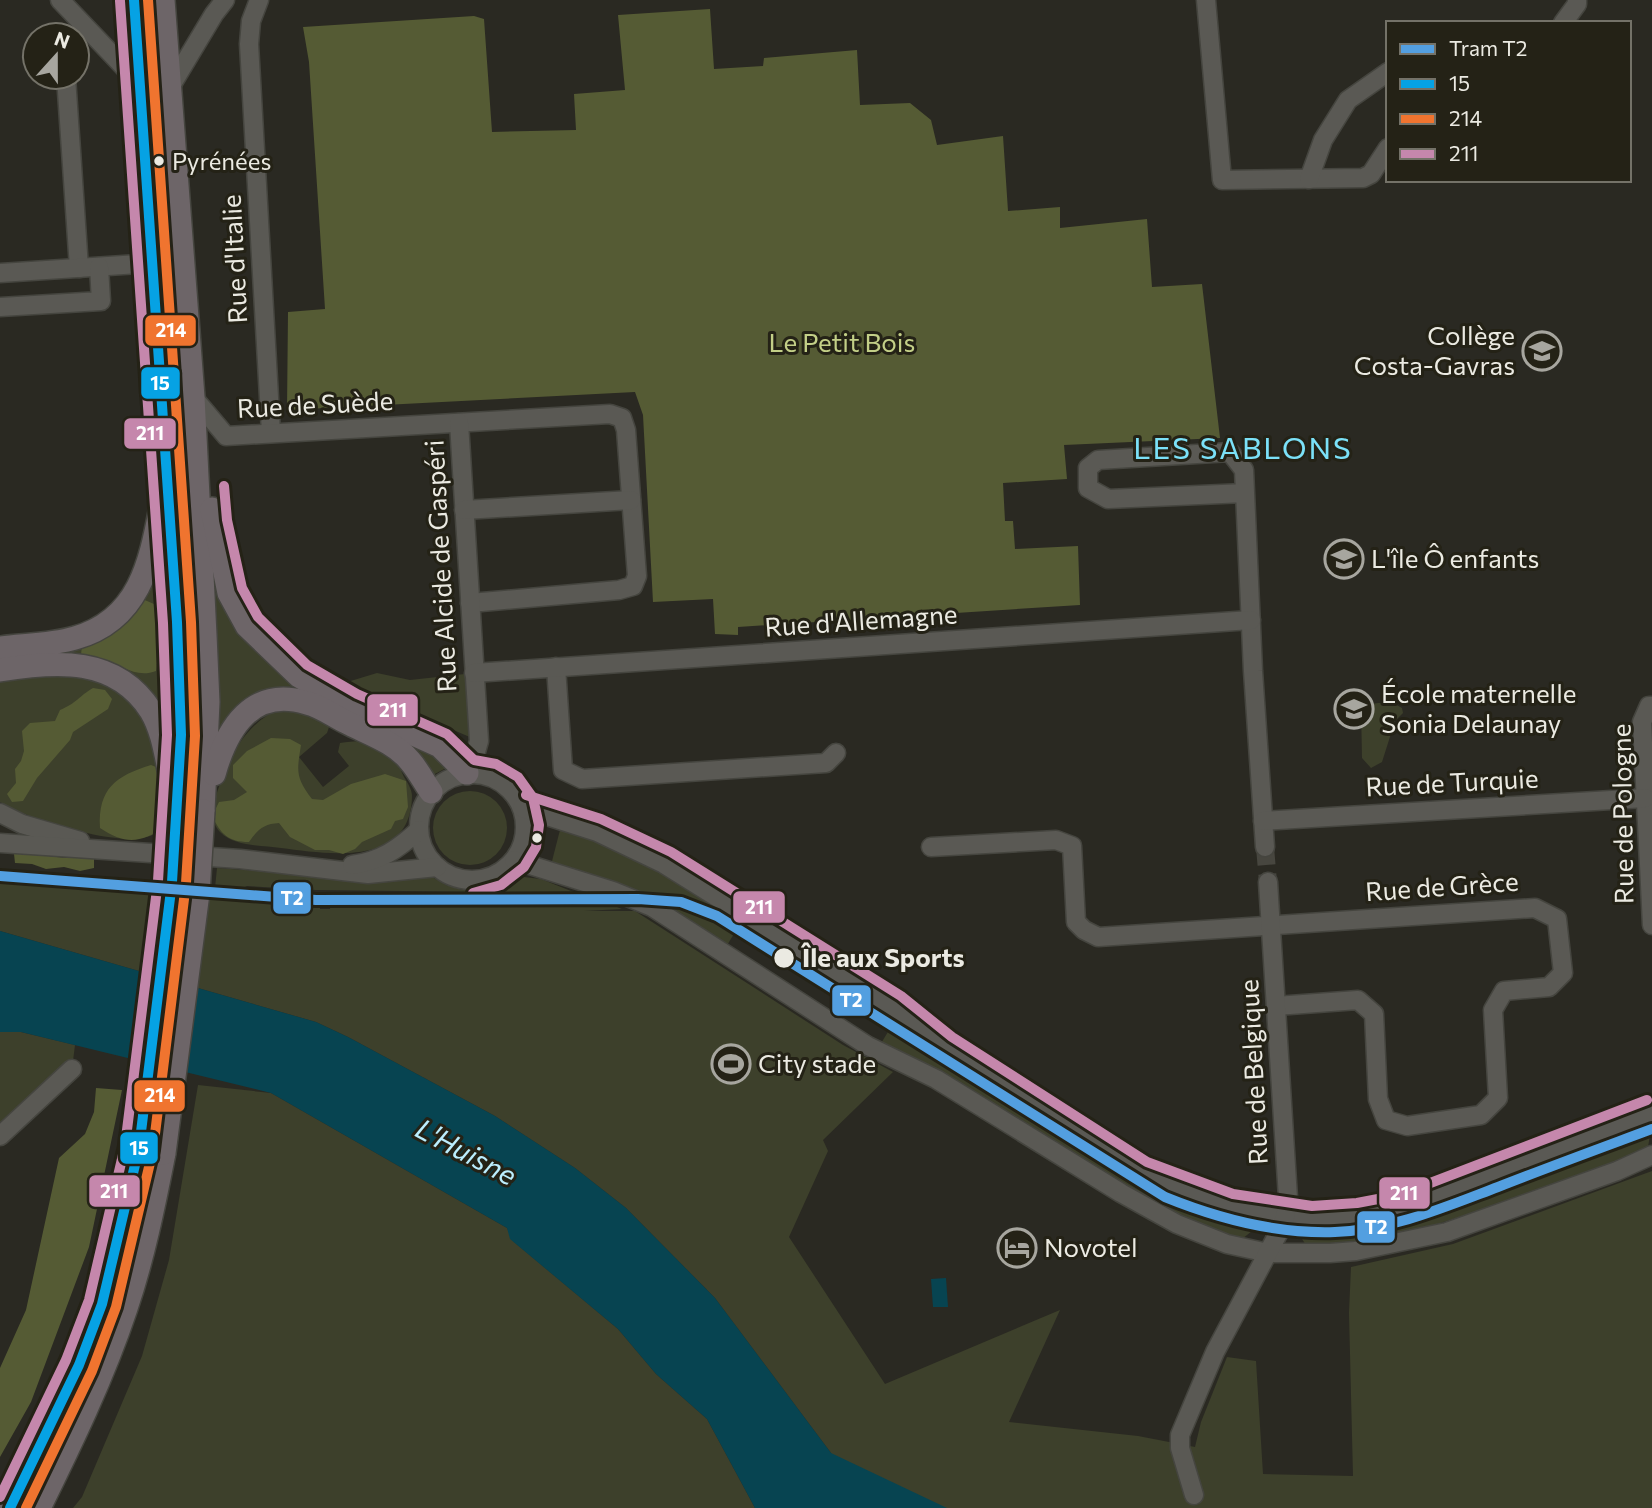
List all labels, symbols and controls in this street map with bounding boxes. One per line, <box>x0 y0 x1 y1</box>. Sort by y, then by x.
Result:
north arrow <box>21 21 91 91</box>
legend <box>1386 21 1631 182</box>
text: N <box>51 26 73 53</box>
text: Tram T2 <box>1449 35 1527 60</box>
text: 15 <box>1449 70 1470 95</box>
text: 214 <box>1449 105 1483 130</box>
text: 211 <box>1449 140 1479 165</box>
place label: Pyrénées <box>172 146 271 175</box>
marker: Pyrénées <box>152 154 166 168</box>
street label: Rue d'Italie <box>215 194 252 324</box>
line badge: 214 <box>144 314 197 347</box>
text: 214 <box>155 318 187 341</box>
place label: Collège Costa-Gavras <box>1354 319 1515 380</box>
park label: Le Petit Bois <box>769 326 915 357</box>
school or university icon: Collège Costa-Gavras <box>1521 330 1563 372</box>
line badge: 15 <box>140 366 181 400</box>
text: 15 <box>150 371 170 394</box>
street label: Rue de Suède <box>236 384 394 423</box>
line badge: 211 <box>123 417 177 450</box>
text: 211 <box>136 421 164 444</box>
district label: LES SABLONS <box>1133 428 1353 465</box>
street label: Rue Alcide de Gaspéri <box>417 439 462 693</box>
school or university icon: L'île Ô enfants <box>1323 538 1365 580</box>
place label: L'île Ô enfants <box>1371 542 1539 573</box>
street label: Rue d'Allemagne <box>763 597 958 642</box>
place label: École maternelle Sonia Delaunay <box>1381 677 1577 738</box>
school or university icon: École maternelle Sonia Delaunay <box>1333 688 1375 730</box>
line badge: 211 <box>366 693 419 727</box>
text: 211 <box>379 698 407 721</box>
street label: Rue de Pologne <box>1604 724 1639 905</box>
street label: Rue de Turquie <box>1365 761 1539 802</box>
unlabelled marker <box>530 831 544 845</box>
street label: Rue de Grèce <box>1364 865 1520 906</box>
line badge: T2 <box>272 881 312 915</box>
text: T2 <box>280 886 304 909</box>
line badge: 211 <box>732 890 786 924</box>
text: 211 <box>745 895 773 918</box>
place label: Île aux Sports <box>800 941 965 972</box>
marker: Île aux Sports <box>772 946 796 970</box>
street label: Rue de Belgique <box>1232 979 1273 1166</box>
line badge: T2 <box>831 984 872 1017</box>
text: T2 <box>839 988 863 1011</box>
sports icon: City stade <box>710 1043 752 1085</box>
place label: City stade <box>758 1047 876 1078</box>
line badge: 214 <box>133 1079 186 1113</box>
text: 214 <box>144 1083 176 1106</box>
water label: L'Huisne <box>410 1111 523 1192</box>
line badge: 15 <box>119 1131 159 1165</box>
text: 15 <box>129 1136 149 1159</box>
line badge: 211 <box>88 1174 141 1208</box>
line badge: 211 <box>1378 1176 1431 1210</box>
text: 211 <box>100 1179 128 1202</box>
text: 211 <box>1390 1181 1418 1204</box>
line badge: T2 <box>1356 1210 1396 1244</box>
text: T2 <box>1364 1215 1388 1238</box>
hotel icon: Novotel <box>996 1227 1038 1269</box>
place label: Novotel <box>1044 1231 1138 1262</box>

